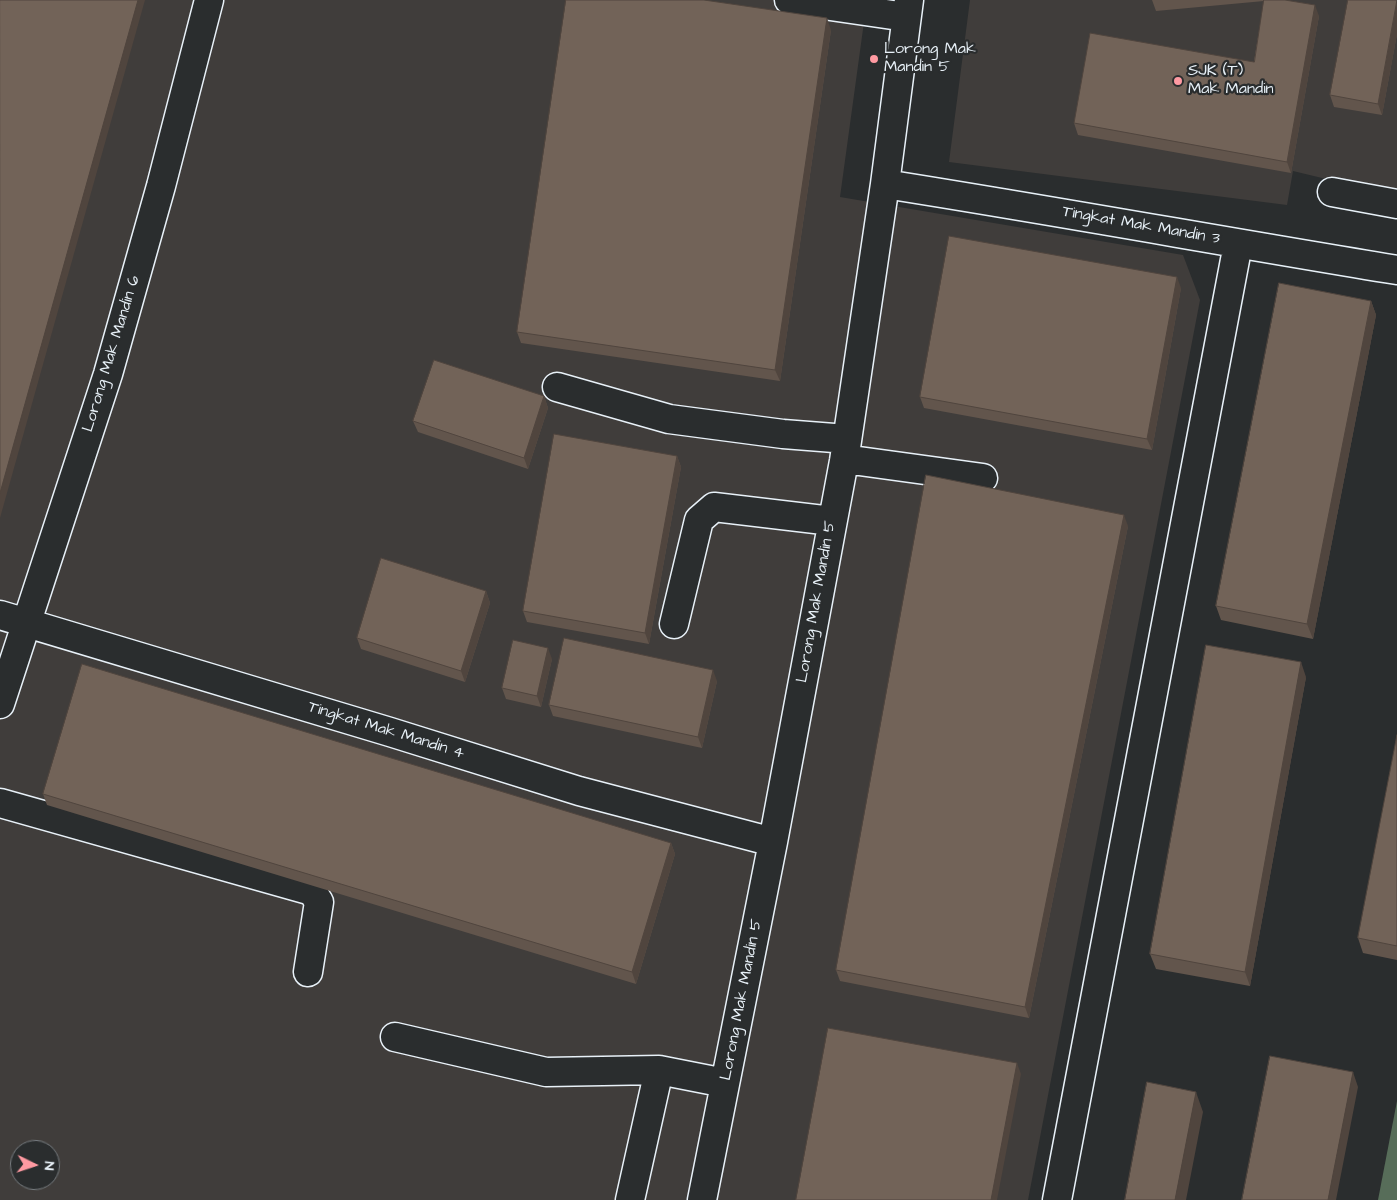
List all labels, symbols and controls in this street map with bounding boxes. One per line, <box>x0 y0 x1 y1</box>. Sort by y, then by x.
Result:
place label: Lorong Mak Mandin 5 <box>884 40 976 78</box>
marker: Lorong Mak Mandin 5 <box>868 53 880 65</box>
place label: SJK (T) Mak Mandin <box>1188 62 1274 100</box>
marker: SJK (T) Mak Mandin <box>1172 75 1184 87</box>
street label: Tingkat Mak Mandin 3 <box>1061 203 1221 249</box>
street label: Lorong Mak Mandin 6 <box>79 273 145 435</box>
street label: Lorong Mak Mandin 5 <box>793 520 841 684</box>
street label: Tingkat Mak Mandin 4 <box>306 698 466 764</box>
street label: Lorong Mak Mandin 5 <box>717 918 767 1082</box>
north arrow <box>10 1140 60 1190</box>
text: N <box>39 1161 59 1171</box>

